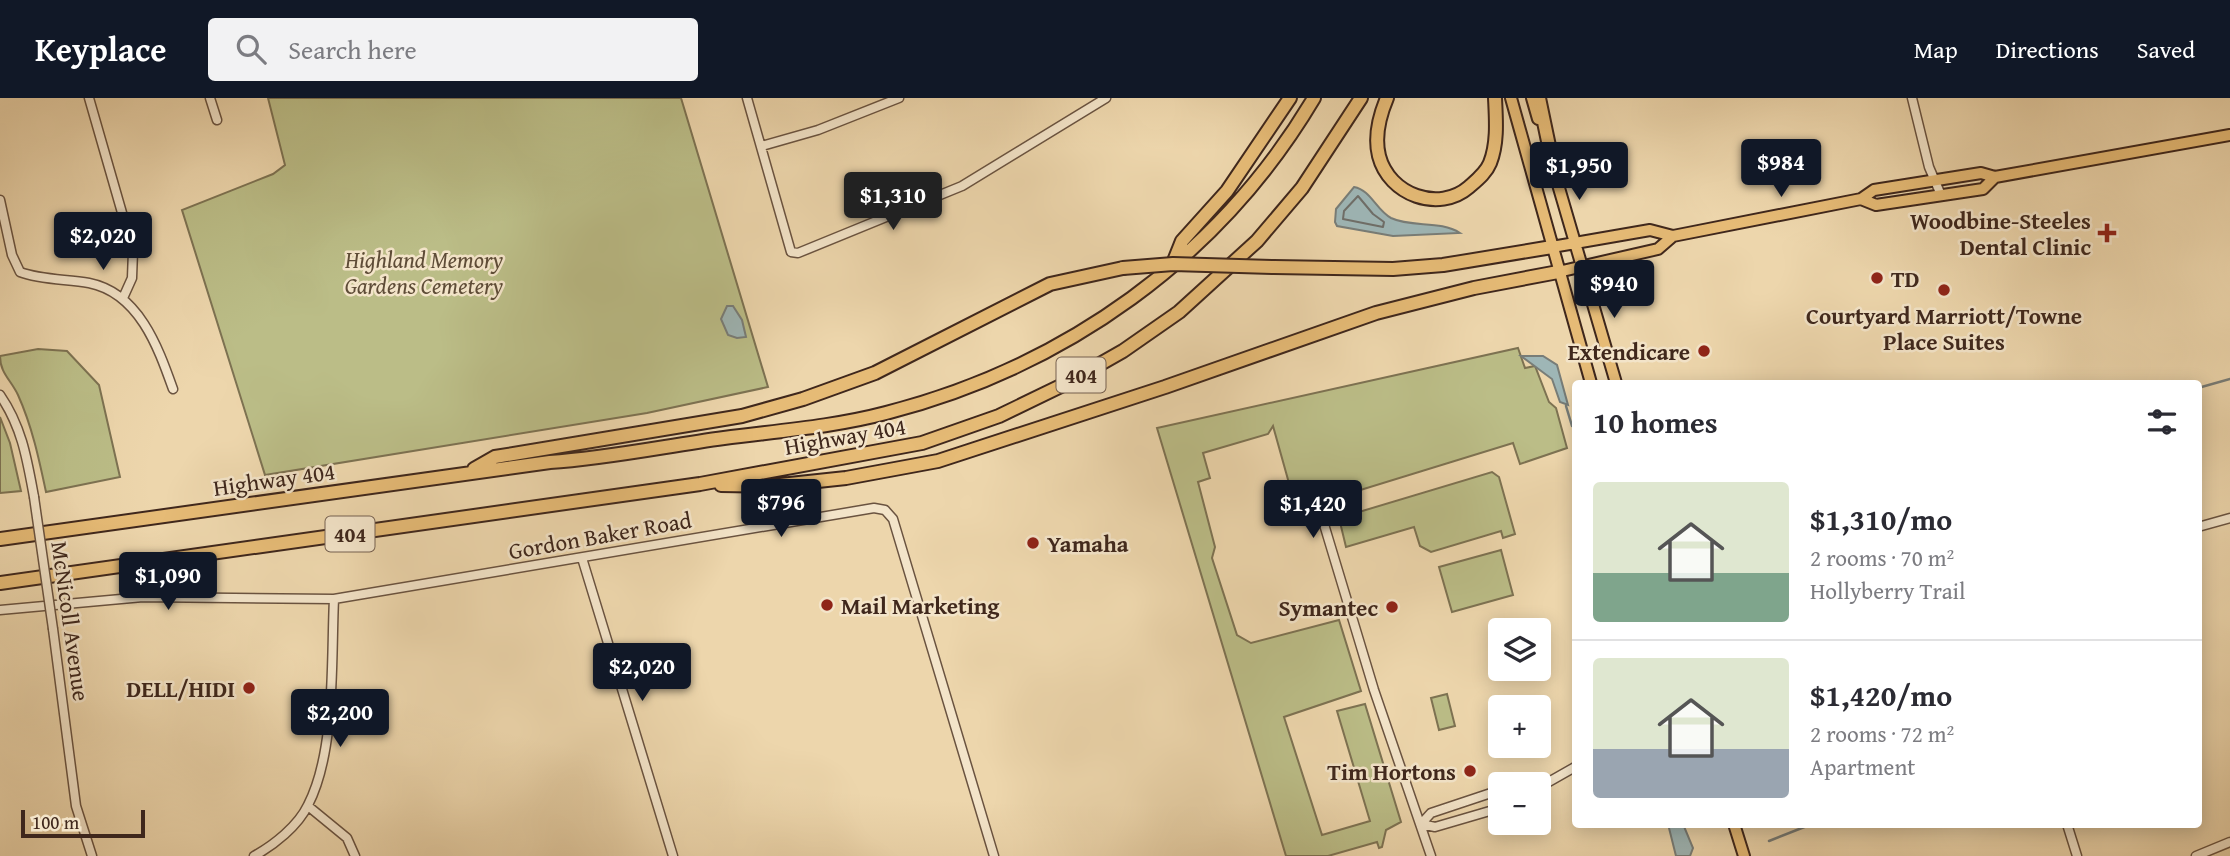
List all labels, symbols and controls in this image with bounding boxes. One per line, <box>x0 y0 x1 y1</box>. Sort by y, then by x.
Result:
search box <box>208 18 698 81</box>
text: Keyplace <box>35 25 166 73</box>
icon: search <box>232 30 270 68</box>
text: Search here <box>288 30 417 69</box>
text: Map <box>1914 32 1958 67</box>
text: Directions <box>1996 32 2099 67</box>
text: Saved <box>2137 32 2195 67</box>
pin: $984 <box>1740 140 1822 199</box>
pin: $1,950 <box>1522 142 1636 202</box>
text: $984 <box>1757 145 1805 178</box>
text: $1,950 <box>1546 148 1612 181</box>
pin: $1,310 <box>836 172 950 232</box>
text: $1,310 <box>860 178 926 211</box>
place label: Woodbine-Steeles Dental Clinic <box>1910 204 2091 263</box>
pin: $2,020 <box>46 212 160 272</box>
text: $2,020 <box>70 218 136 251</box>
marker: Woodbine-Steeles Dental Clinic <box>2097 223 2117 243</box>
park label: Highland Memory Gardens Cemetery <box>344 243 504 302</box>
pin: $940 <box>1573 260 1655 320</box>
place label: TD <box>1891 262 1920 295</box>
text: $940 <box>1590 266 1638 299</box>
marker: TD <box>1869 270 1885 286</box>
marker: Courtyard Marriott/Towne Place Suites <box>1936 282 1952 298</box>
place label: Courtyard Marriott/Towne Place Suites <box>1806 299 2082 358</box>
place label: Extendicare <box>1568 335 1690 368</box>
marker: Extendicare <box>1696 343 1712 359</box>
road number: 404 <box>1056 358 1106 392</box>
text: 10 homes <box>1593 400 1718 444</box>
icon: filters <box>2143 403 2181 441</box>
street label: Highway 404 <box>782 409 908 463</box>
street label: Highway 404 <box>211 454 337 504</box>
pin: $796 <box>740 480 822 539</box>
pin: $1,420 <box>1256 480 1370 540</box>
text: $796 <box>757 485 805 518</box>
text: $1,420 <box>1280 486 1346 519</box>
text: $1,310/mo <box>1810 497 1952 541</box>
street label: Gordon Baker Road <box>506 503 695 567</box>
icon: home <box>1649 510 1733 594</box>
road number: 404 <box>326 516 374 551</box>
place label: Yamaha <box>1047 527 1129 560</box>
marker: Yamaha <box>1025 535 1041 551</box>
street label: McNicoll Avenue <box>43 539 99 703</box>
text: 2 rooms · 70 m² <box>1810 541 1954 574</box>
pin: $1,090 <box>111 552 225 612</box>
text: $1,090 <box>135 558 201 591</box>
text: Hollyberry Trail <box>1810 574 1965 607</box>
place label: Mail Marketing <box>841 589 1000 622</box>
place label: Symantec <box>1278 591 1378 624</box>
marker: Mail Marketing <box>819 597 835 613</box>
marker: Symantec <box>1384 599 1400 615</box>
map controls <box>1488 618 1551 835</box>
button: layers <box>1488 618 1551 681</box>
pin: $2,020 <box>585 644 699 703</box>
text: $2,020 <box>609 649 675 682</box>
place label: DELL/HIDI <box>126 672 235 705</box>
text: $1,420/mo <box>1810 673 1952 717</box>
marker: DELL/HIDI <box>241 680 257 696</box>
icon: home <box>1649 686 1733 770</box>
pin: $2,200 <box>283 690 397 749</box>
text: $2,200 <box>307 695 373 728</box>
button: + <box>1488 695 1551 758</box>
text: 2 rooms · 72 m² <box>1810 717 1954 750</box>
text: Apartment <box>1810 750 1915 783</box>
place label: Tim Hortons <box>1327 755 1456 788</box>
marker: Tim Hortons <box>1462 763 1478 779</box>
button: − <box>1488 772 1551 835</box>
scale bar <box>21 807 145 839</box>
text: 100 m <box>32 808 79 836</box>

